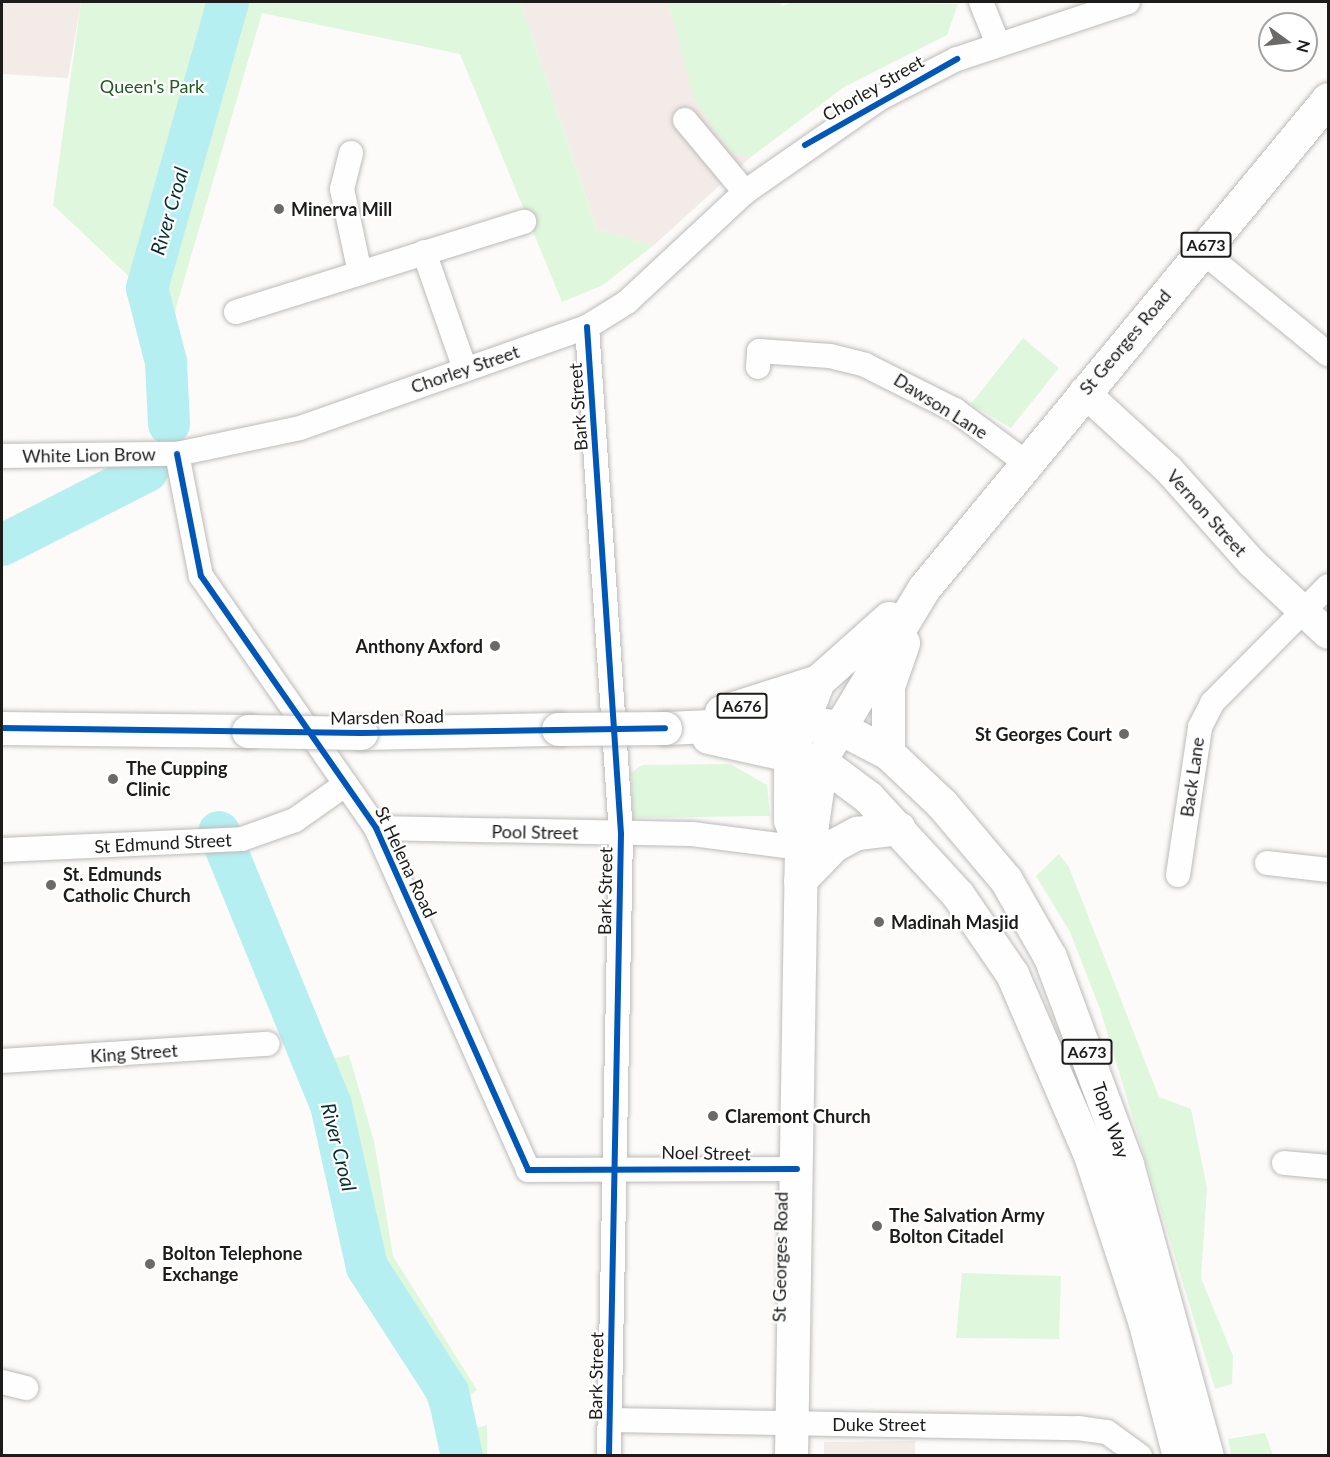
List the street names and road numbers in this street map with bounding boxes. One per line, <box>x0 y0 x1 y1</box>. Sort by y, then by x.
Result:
street label: Chorley Street <box>818 50 928 126</box>
road number: A673 <box>1180 232 1232 258</box>
street label: St Georges Road <box>1075 285 1175 399</box>
street label: Chorley Street <box>408 340 522 398</box>
street label: Bark Street <box>564 362 592 452</box>
street label: Dawson Lane <box>890 369 992 443</box>
street label: White Lion Brow <box>22 443 156 467</box>
street label: Vernon Street <box>1162 465 1252 561</box>
road number: A676 <box>716 693 768 719</box>
street label: Marsden Road <box>330 705 444 729</box>
street label: Back Lane <box>1176 736 1208 818</box>
street label: St Helena Road <box>371 803 441 921</box>
street label: Pool Street <box>491 820 579 844</box>
street label: St Edmund Street <box>94 829 232 857</box>
street label: Bark Street <box>593 847 617 935</box>
street label: King Street <box>90 1039 178 1067</box>
road number: A673 <box>1062 1039 1112 1065</box>
street label: Topp Way <box>1088 1079 1134 1161</box>
street label: Noel Street <box>661 1141 751 1165</box>
street label: St Georges Road <box>768 1192 792 1322</box>
street label: Bark Street <box>584 1332 608 1420</box>
street label: Duke Street <box>832 1413 926 1435</box>

